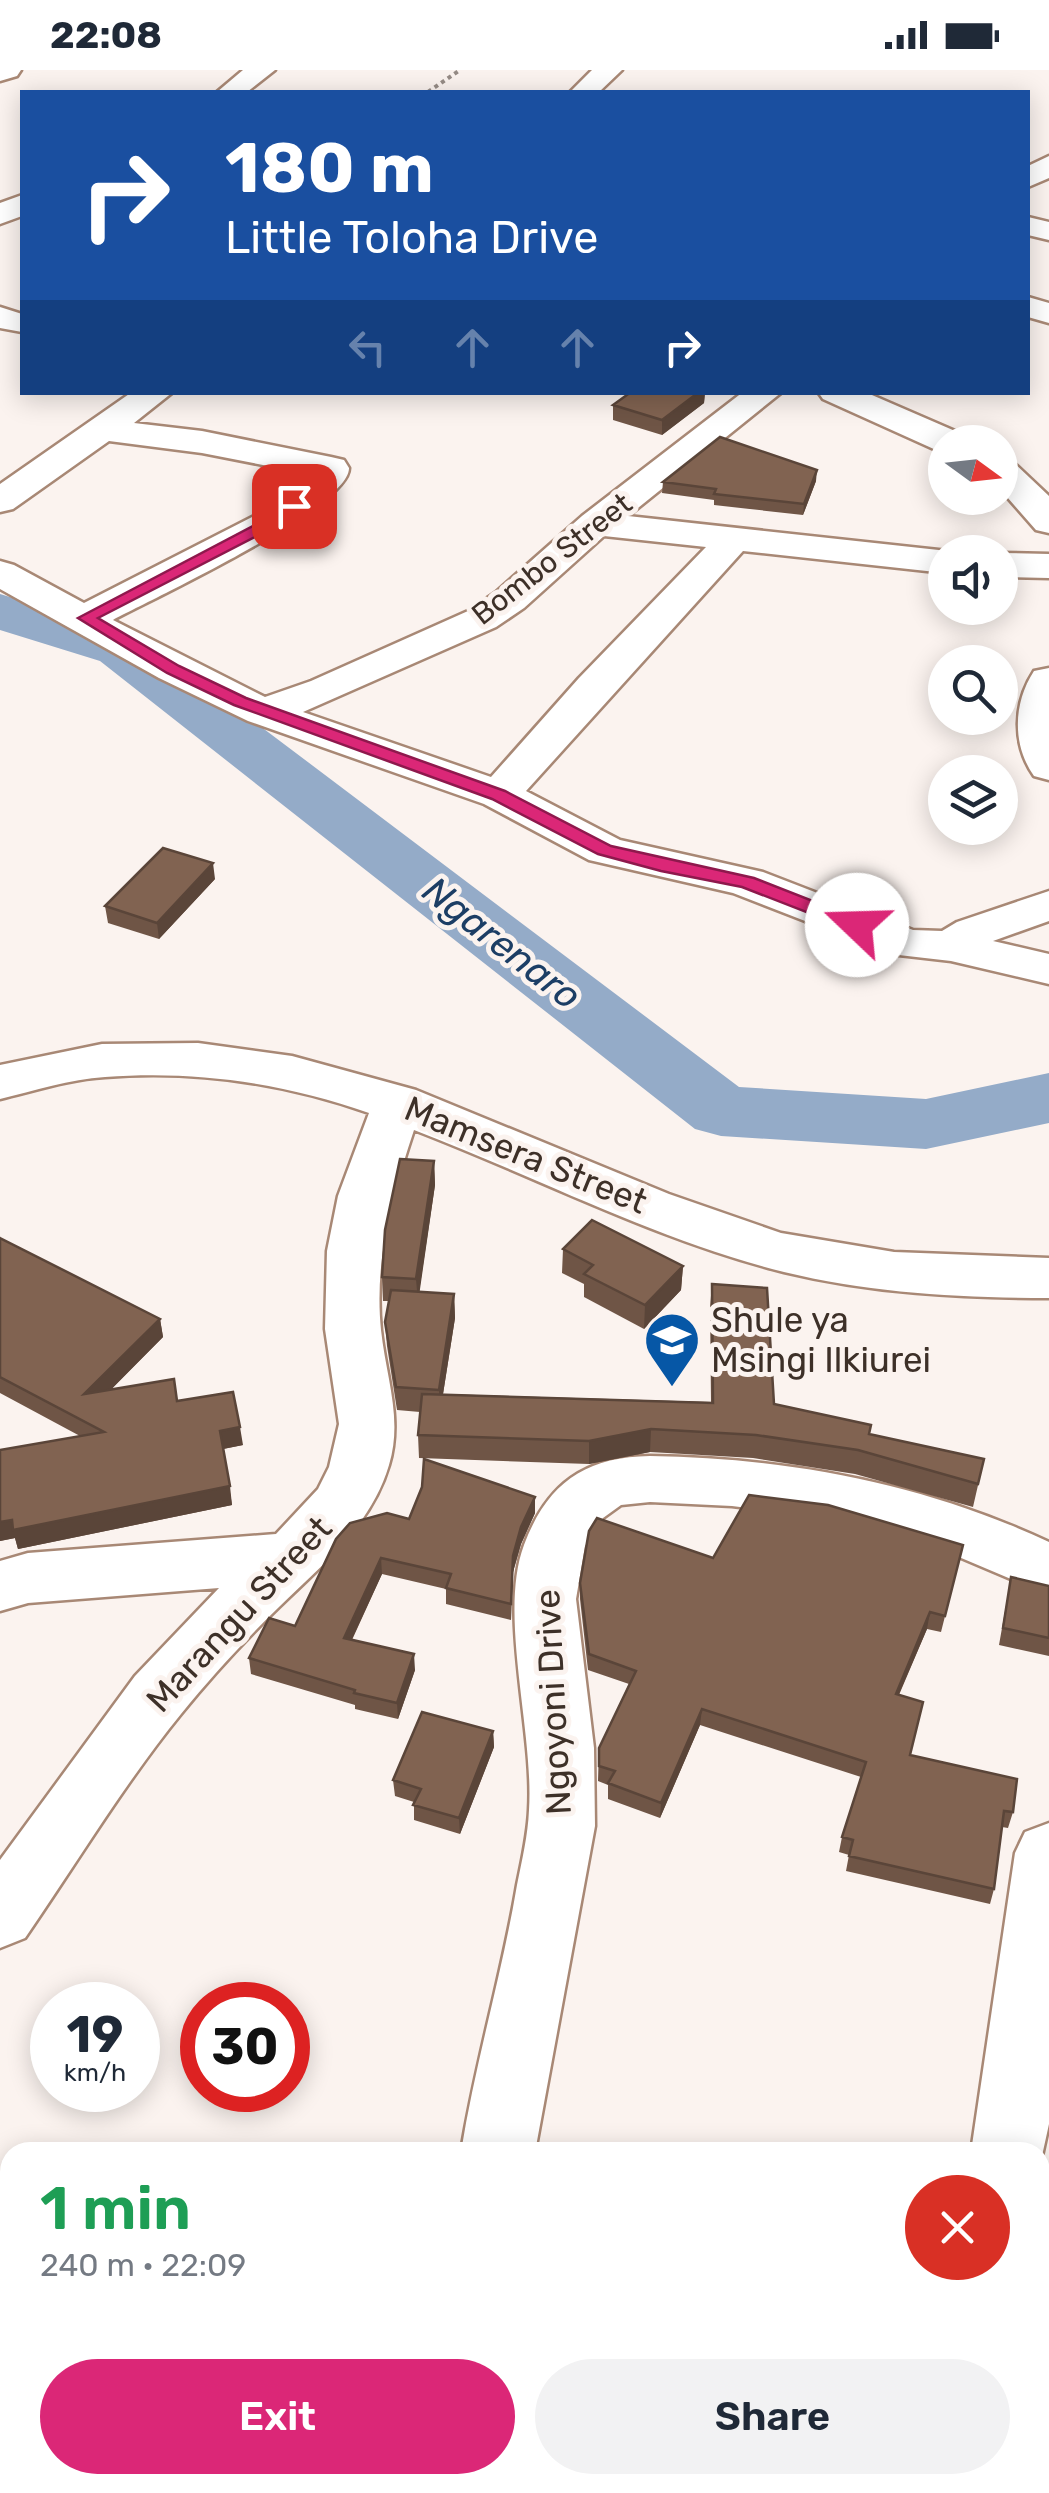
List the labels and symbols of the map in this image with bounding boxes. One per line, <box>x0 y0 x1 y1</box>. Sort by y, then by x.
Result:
north arrow <box>928 425 1018 515</box>
pin <box>252 464 337 549</box>
street label: Bombo Street <box>465 485 639 633</box>
water label: Ngarenaro <box>414 867 590 1019</box>
position arrow <box>805 873 909 977</box>
street label: Mamsera Street <box>399 1087 653 1223</box>
place label: Shule ya Msingi Ilkiurei <box>711 1299 931 1381</box>
school or university icon: Shule ya Msingi Ilkiurei <box>642 1310 702 1389</box>
street label: Marangu Street <box>138 1507 340 1721</box>
street label: Ngoyoni Drive <box>526 1588 580 1816</box>
speed limit sign: 30 <box>180 1982 310 2112</box>

